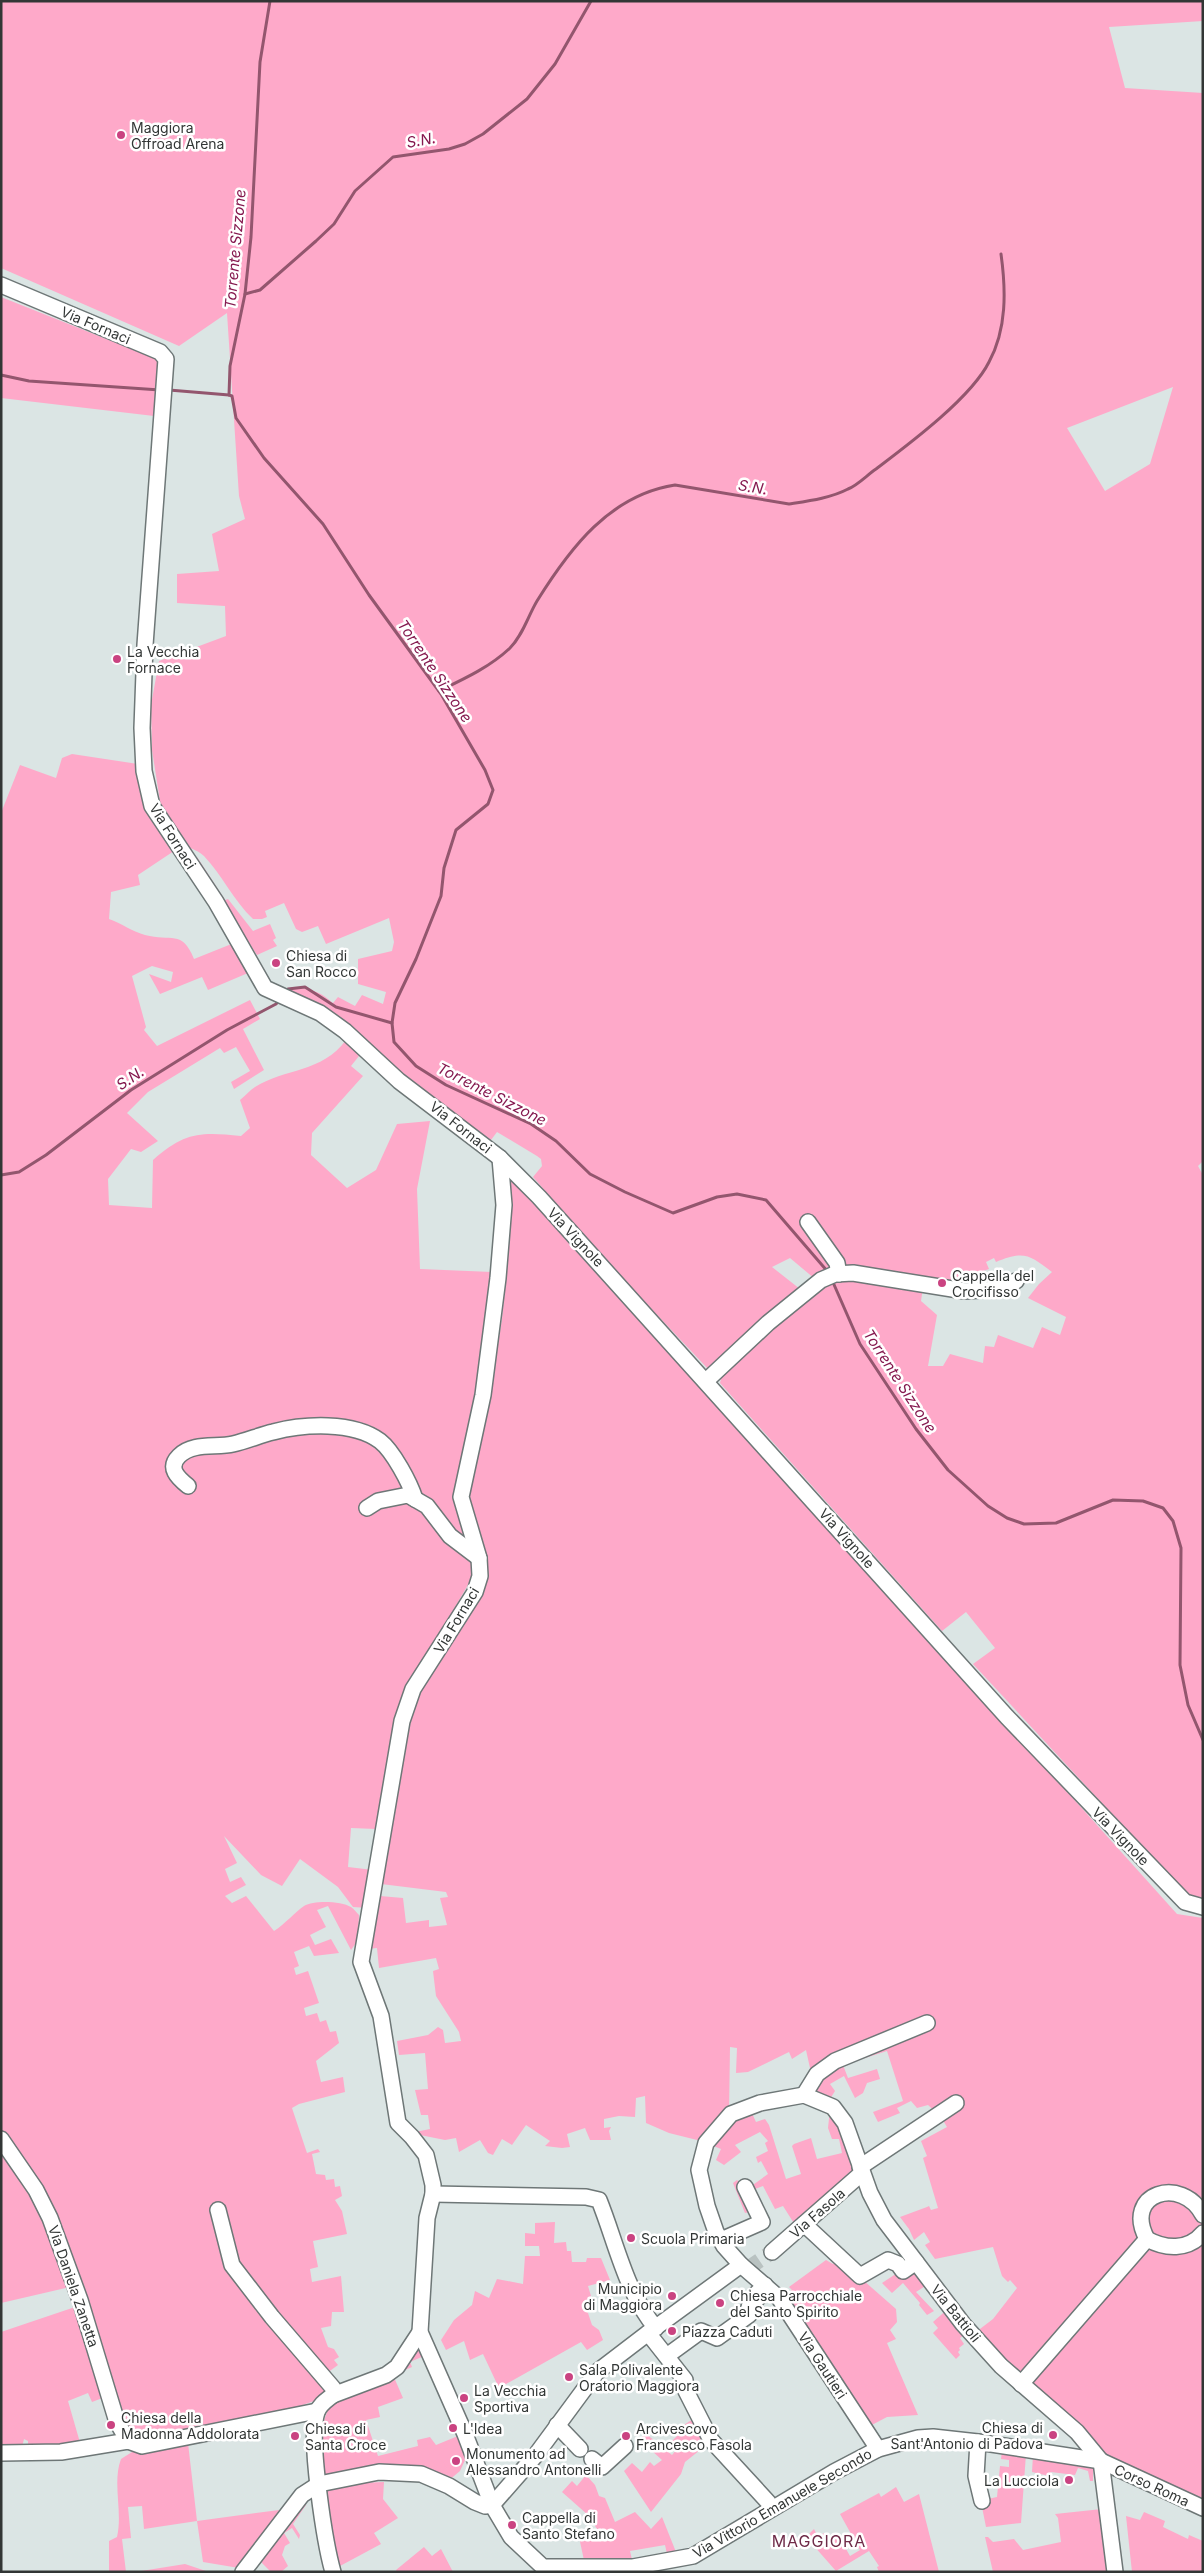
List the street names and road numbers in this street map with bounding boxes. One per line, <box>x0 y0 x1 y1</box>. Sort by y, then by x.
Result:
street label: Via Fornaci <box>59 303 133 347</box>
street label: Via Fornaci <box>146 800 200 872</box>
street label: Via Fornaci <box>427 1098 495 1156</box>
street label: Via Vignole <box>544 1204 608 1270</box>
street label: Via Vignole <box>816 1505 878 1571</box>
street label: Via Fornaci <box>430 1584 482 1656</box>
street label: Via Vignole <box>1089 1803 1153 1869</box>
street label: Via Fasola <box>786 2184 848 2242</box>
street label: Via Daniela Zanetta <box>45 2223 103 2349</box>
street label: Via Battioli <box>928 2281 984 2345</box>
street label: Via Gautieri <box>795 2328 851 2402</box>
street label: Via Vittorio Emanuele Secondo <box>690 2445 874 2561</box>
street label: Corso Roma <box>1112 2460 1192 2510</box>

